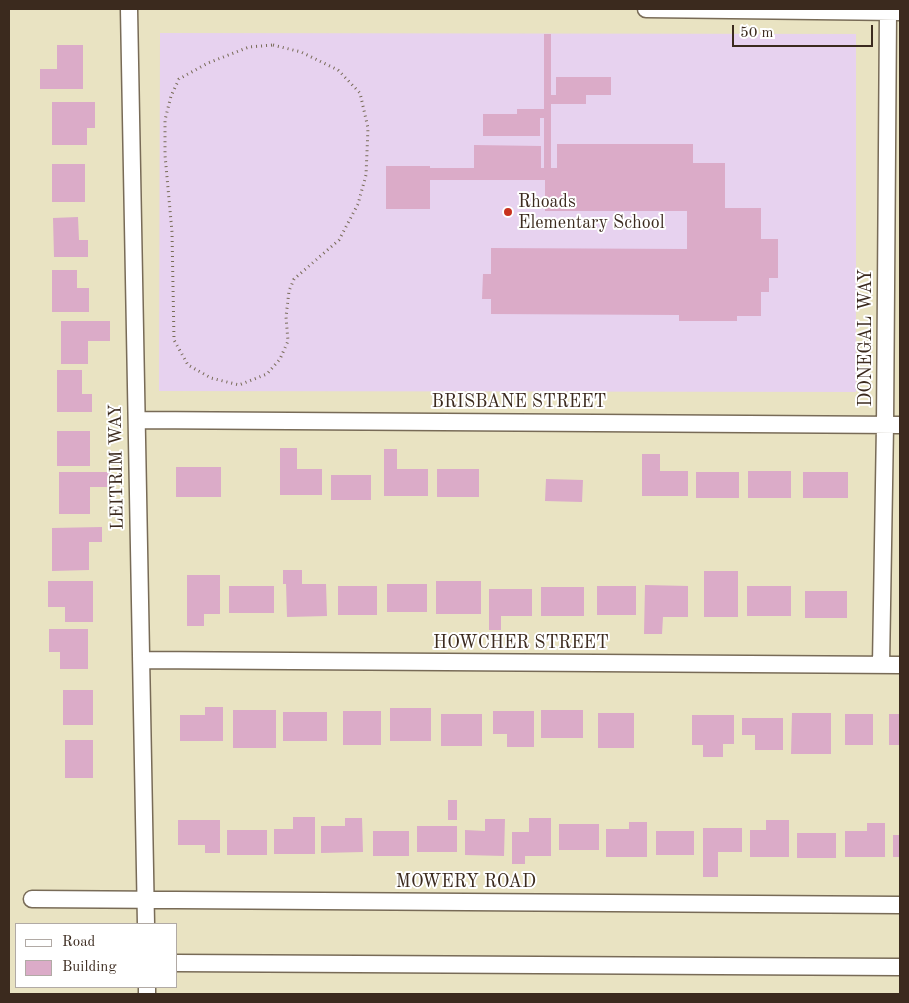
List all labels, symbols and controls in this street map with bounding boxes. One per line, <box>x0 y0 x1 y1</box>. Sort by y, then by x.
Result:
scale bar <box>734 15 875 47</box>
text: 50 m <box>740 26 774 41</box>
place label: Rhoads Elementary School <box>518 191 665 233</box>
marker: Rhoads Elementary School <box>502 206 514 218</box>
street label: DONEGAL WAY <box>855 269 877 407</box>
street label: BRISBANE STREET <box>432 391 606 413</box>
street label: LEITRIM WAY <box>105 404 129 530</box>
street label: HOWCHER STREET <box>433 632 609 654</box>
street label: MOWERY ROAD <box>396 871 536 893</box>
legend <box>15 923 178 988</box>
text: Road <box>62 935 95 950</box>
text: Building <box>62 960 117 975</box>

